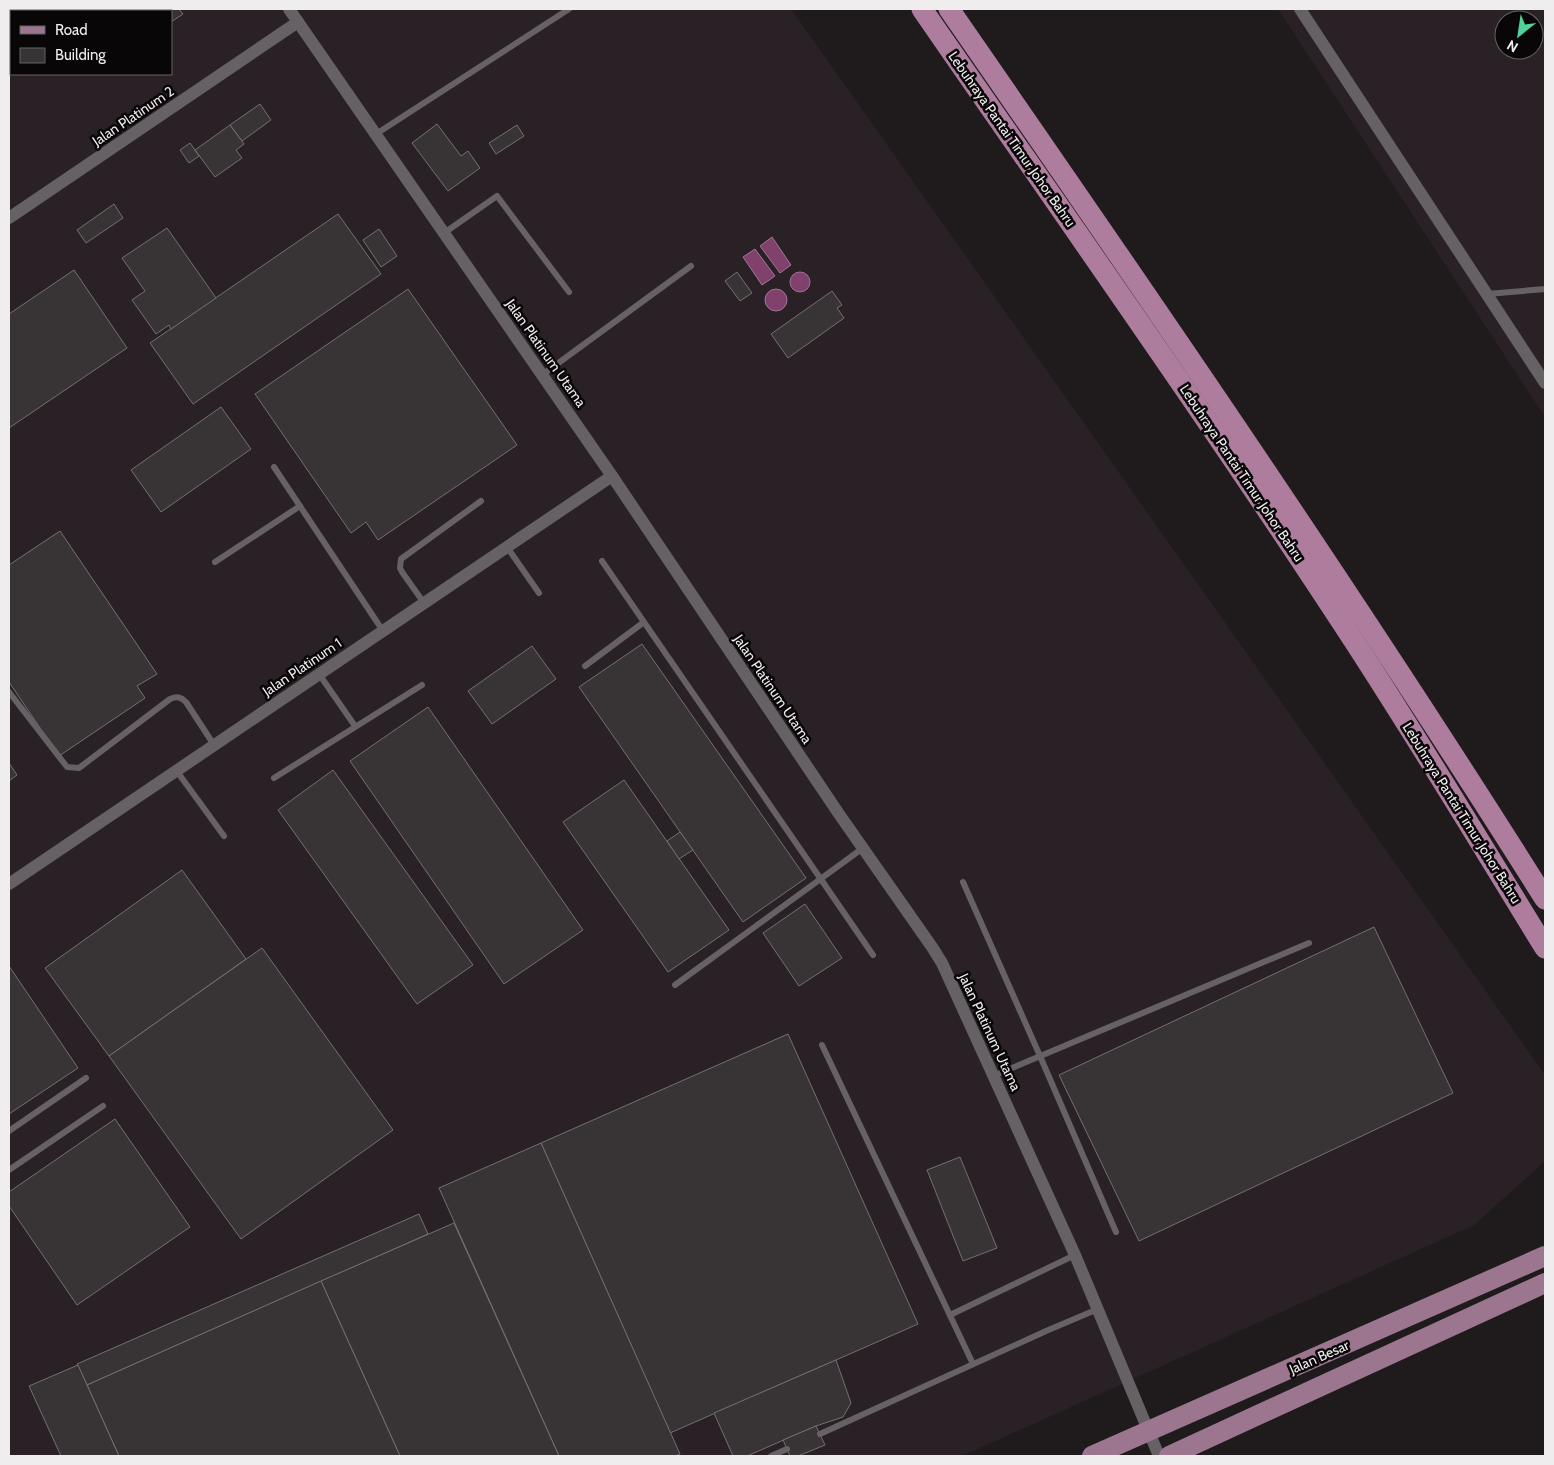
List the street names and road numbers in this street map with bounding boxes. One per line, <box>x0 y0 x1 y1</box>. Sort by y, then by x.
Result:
street label: Lebuhraya Pantai Timur Johor Bahru <box>944 48 1080 230</box>
street label: Jalan Platinum 2 <box>88 82 177 150</box>
street label: Jalan Platinum Utama <box>501 295 590 411</box>
street label: Lebuhraya Pantai Timur Johor Bahru <box>1176 381 1308 565</box>
street label: Jalan Platinum Utama <box>729 630 816 747</box>
street label: Jalan Platinum 1 <box>258 634 345 701</box>
street label: Lebuhraya Pantai Timur Johor Bahru <box>1399 719 1525 907</box>
street label: Jalan Platinum Utama <box>954 969 1025 1094</box>
street label: Jalan Besar <box>1285 1336 1352 1379</box>

